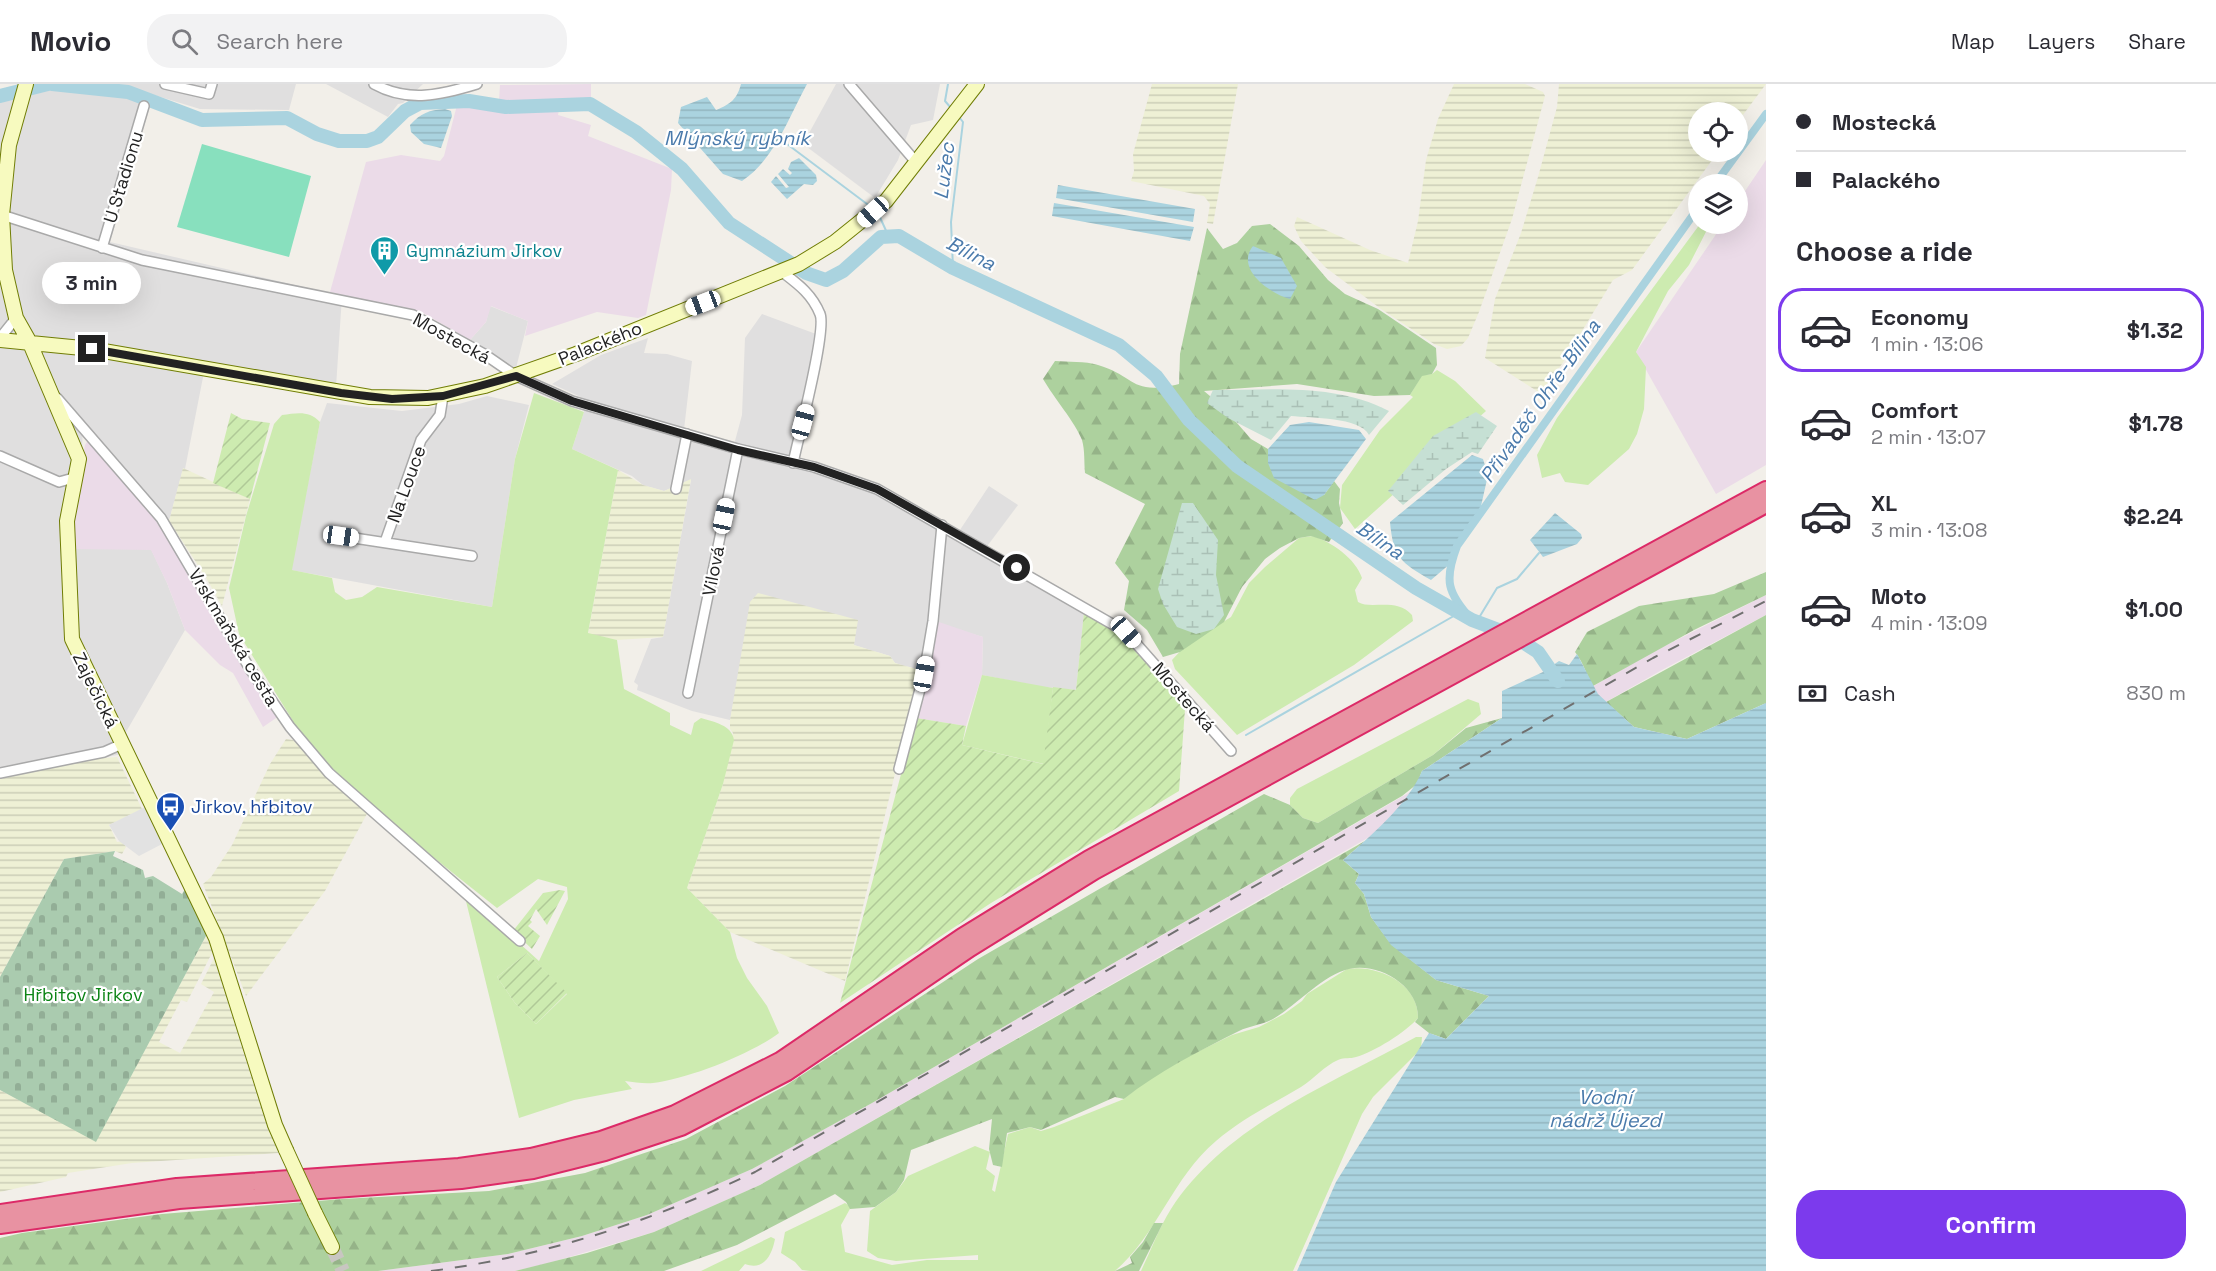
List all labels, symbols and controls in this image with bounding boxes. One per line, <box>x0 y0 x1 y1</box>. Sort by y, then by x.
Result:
search box <box>147 14 567 68</box>
text: Movio <box>30 23 111 59</box>
icon: search <box>168 25 201 58</box>
text: Search here <box>216 27 343 55</box>
text: Map <box>1951 28 1995 55</box>
text: Layers <box>2028 28 2095 55</box>
text: Share <box>2128 28 2186 55</box>
map controls <box>1688 102 1748 234</box>
button: locate <box>1688 102 1748 162</box>
text: Mostecká <box>1832 108 1936 136</box>
water label: Mlýnský rybník <box>664 125 812 151</box>
street label: U Stadionu <box>98 128 148 226</box>
water label: Lužec <box>928 140 960 201</box>
text: Palackého <box>1832 166 1940 194</box>
button: layers <box>1688 174 1748 234</box>
car <box>854 193 892 231</box>
water label: Bílina <box>942 230 1000 277</box>
building icon: Gymnázium Jirkov <box>369 234 401 276</box>
text: Choose a ride <box>1796 234 1973 269</box>
place label: Gymnázium Jirkov <box>406 239 563 262</box>
callout: 3 min <box>42 262 142 304</box>
text: 3 min <box>66 270 117 296</box>
car <box>683 288 723 318</box>
icon: car <box>1799 303 1853 357</box>
text: Economy <box>1871 303 1969 331</box>
street label: Mostecká <box>409 307 495 369</box>
water label: Přivaděč Ohře-Bílina <box>1474 314 1606 488</box>
street label: Palackého <box>555 316 645 370</box>
text: $1.32 <box>2127 316 2183 344</box>
text: 1 min · 13:06 <box>1871 331 1983 357</box>
route end <box>78 335 105 362</box>
icon: car <box>1799 396 1853 450</box>
text: Comfort <box>1871 396 1959 424</box>
car <box>790 402 816 442</box>
text: $1.78 <box>2129 409 2183 437</box>
text: 2 min · 13:07 <box>1871 424 1986 450</box>
street label: Na Louce <box>381 442 431 526</box>
icon: car <box>1799 489 1853 543</box>
text: XL <box>1871 489 1897 517</box>
car <box>711 497 737 535</box>
text: $2.24 <box>2123 502 2183 530</box>
water label: Bílina <box>1351 515 1409 566</box>
text: 3 min · 13:08 <box>1871 517 1987 543</box>
car <box>322 525 360 547</box>
street label: Vilová <box>697 544 729 598</box>
route start <box>1003 554 1030 581</box>
street label: Vrskmaňská cesta <box>184 564 284 710</box>
icon: car <box>1799 582 1853 636</box>
text: Moto <box>1871 582 1927 610</box>
text: $1.00 <box>2125 595 2183 623</box>
text: 4 min · 13:09 <box>1871 610 1988 636</box>
car <box>1107 613 1145 651</box>
street label: Zaječická <box>68 648 124 732</box>
car <box>912 655 936 693</box>
street label: Mostecká <box>1147 657 1221 737</box>
icon: cash <box>1796 677 1829 710</box>
text: Cash <box>1844 679 1896 707</box>
text: 830 m <box>2126 680 2186 706</box>
bus stop icon: Jirkov, hřbitov <box>154 790 186 832</box>
place label: Jirkov, hřbitov <box>191 795 313 818</box>
park label: Hřbitov Jirkov <box>23 983 143 1006</box>
water label: Vodní nádrž Újezd <box>1549 1084 1663 1133</box>
button: Confirm <box>1796 1190 2186 1259</box>

